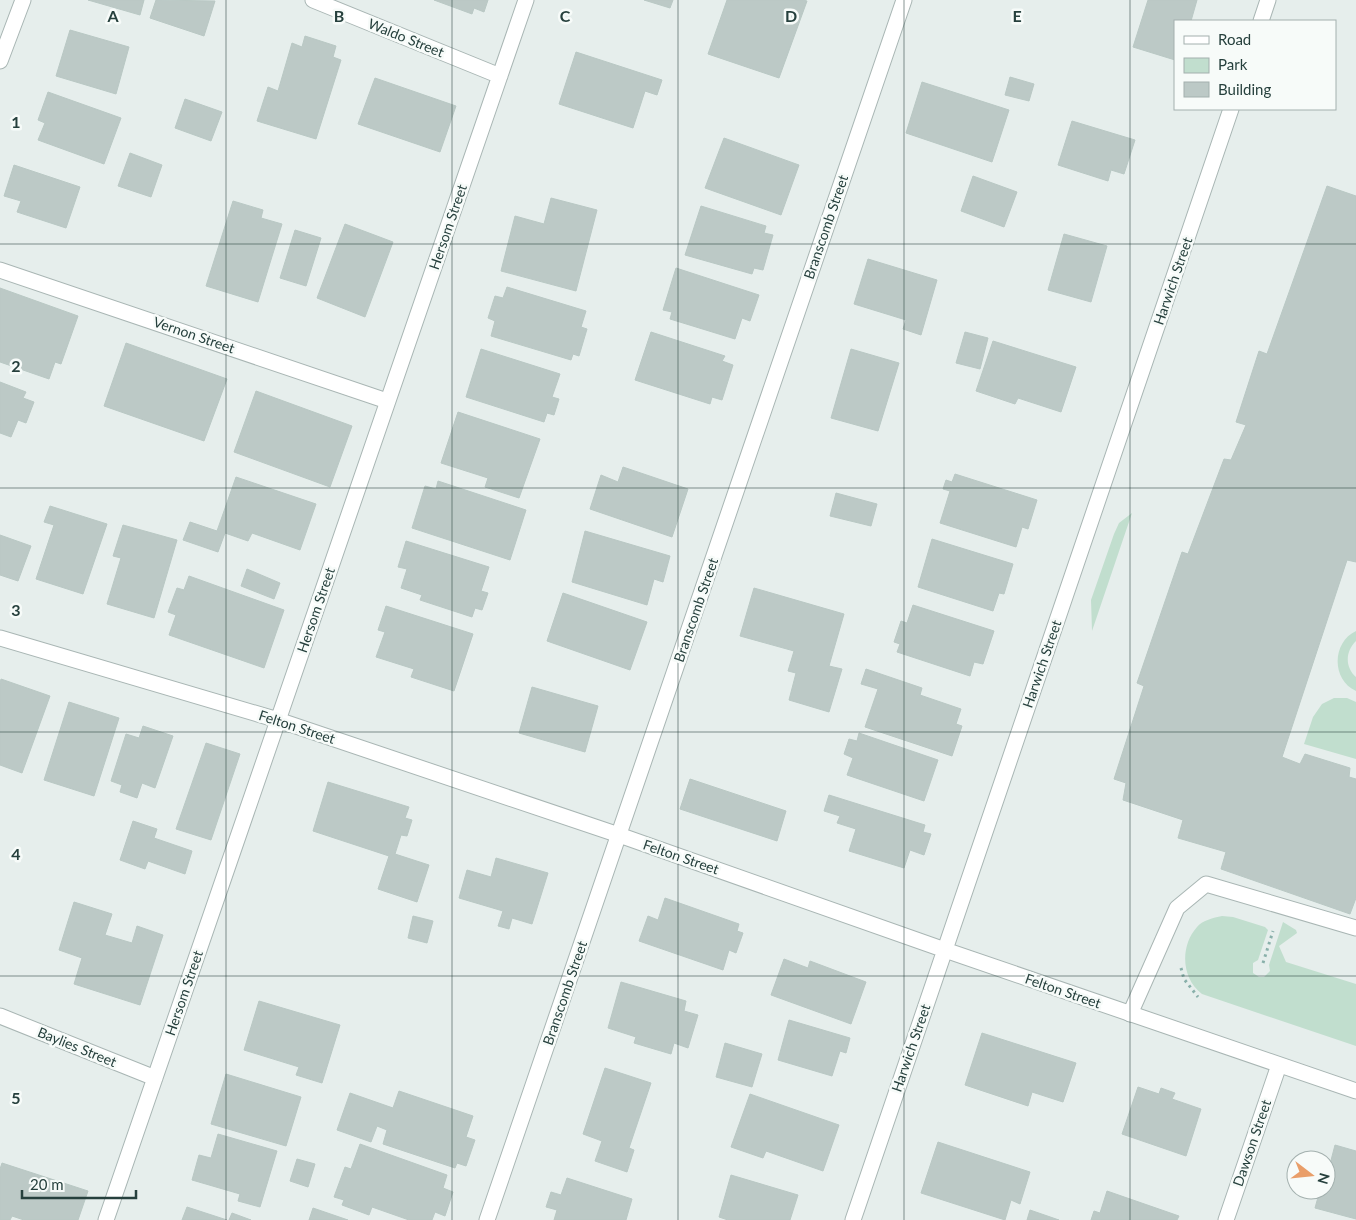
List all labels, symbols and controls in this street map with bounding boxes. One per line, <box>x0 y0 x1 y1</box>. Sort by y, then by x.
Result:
text: A <box>106 6 119 25</box>
text: B <box>334 6 344 25</box>
text: C <box>560 6 571 25</box>
text: D <box>785 6 797 25</box>
text: E <box>1012 6 1022 25</box>
street label: Waldo Street <box>366 15 447 60</box>
legend <box>1174 20 1336 110</box>
text: Road <box>1218 30 1251 48</box>
text: Park <box>1218 55 1248 73</box>
text: Building <box>1218 80 1271 98</box>
text: 1 <box>11 112 21 131</box>
street label: Branscomb Street <box>800 173 851 281</box>
street label: Hersom Street <box>425 182 470 272</box>
street label: Harwich Street <box>1150 235 1196 327</box>
street label: Vernon Street <box>151 313 237 356</box>
text: 2 <box>11 356 21 375</box>
street label: Branscomb Street <box>670 556 721 664</box>
street label: Hersom Street <box>293 565 338 655</box>
text: 3 <box>11 600 21 619</box>
street label: Harwich Street <box>1019 618 1065 710</box>
street label: Felton Street <box>257 706 337 747</box>
street label: Felton Street <box>641 836 721 877</box>
text: 4 <box>11 844 21 863</box>
street label: Branscomb Street <box>539 939 590 1047</box>
street label: Hersom Street <box>161 948 206 1038</box>
street label: Felton Street <box>1023 970 1103 1011</box>
street label: Harwich Street <box>888 1002 934 1094</box>
street label: Baylies Street <box>35 1023 119 1070</box>
text: 5 <box>11 1088 21 1107</box>
street label: Dawson Street <box>1229 1097 1274 1188</box>
north arrow <box>1286 1150 1336 1200</box>
scale bar <box>22 1168 136 1200</box>
text: N <box>1314 1171 1334 1186</box>
text: 20 m <box>30 1175 64 1193</box>

